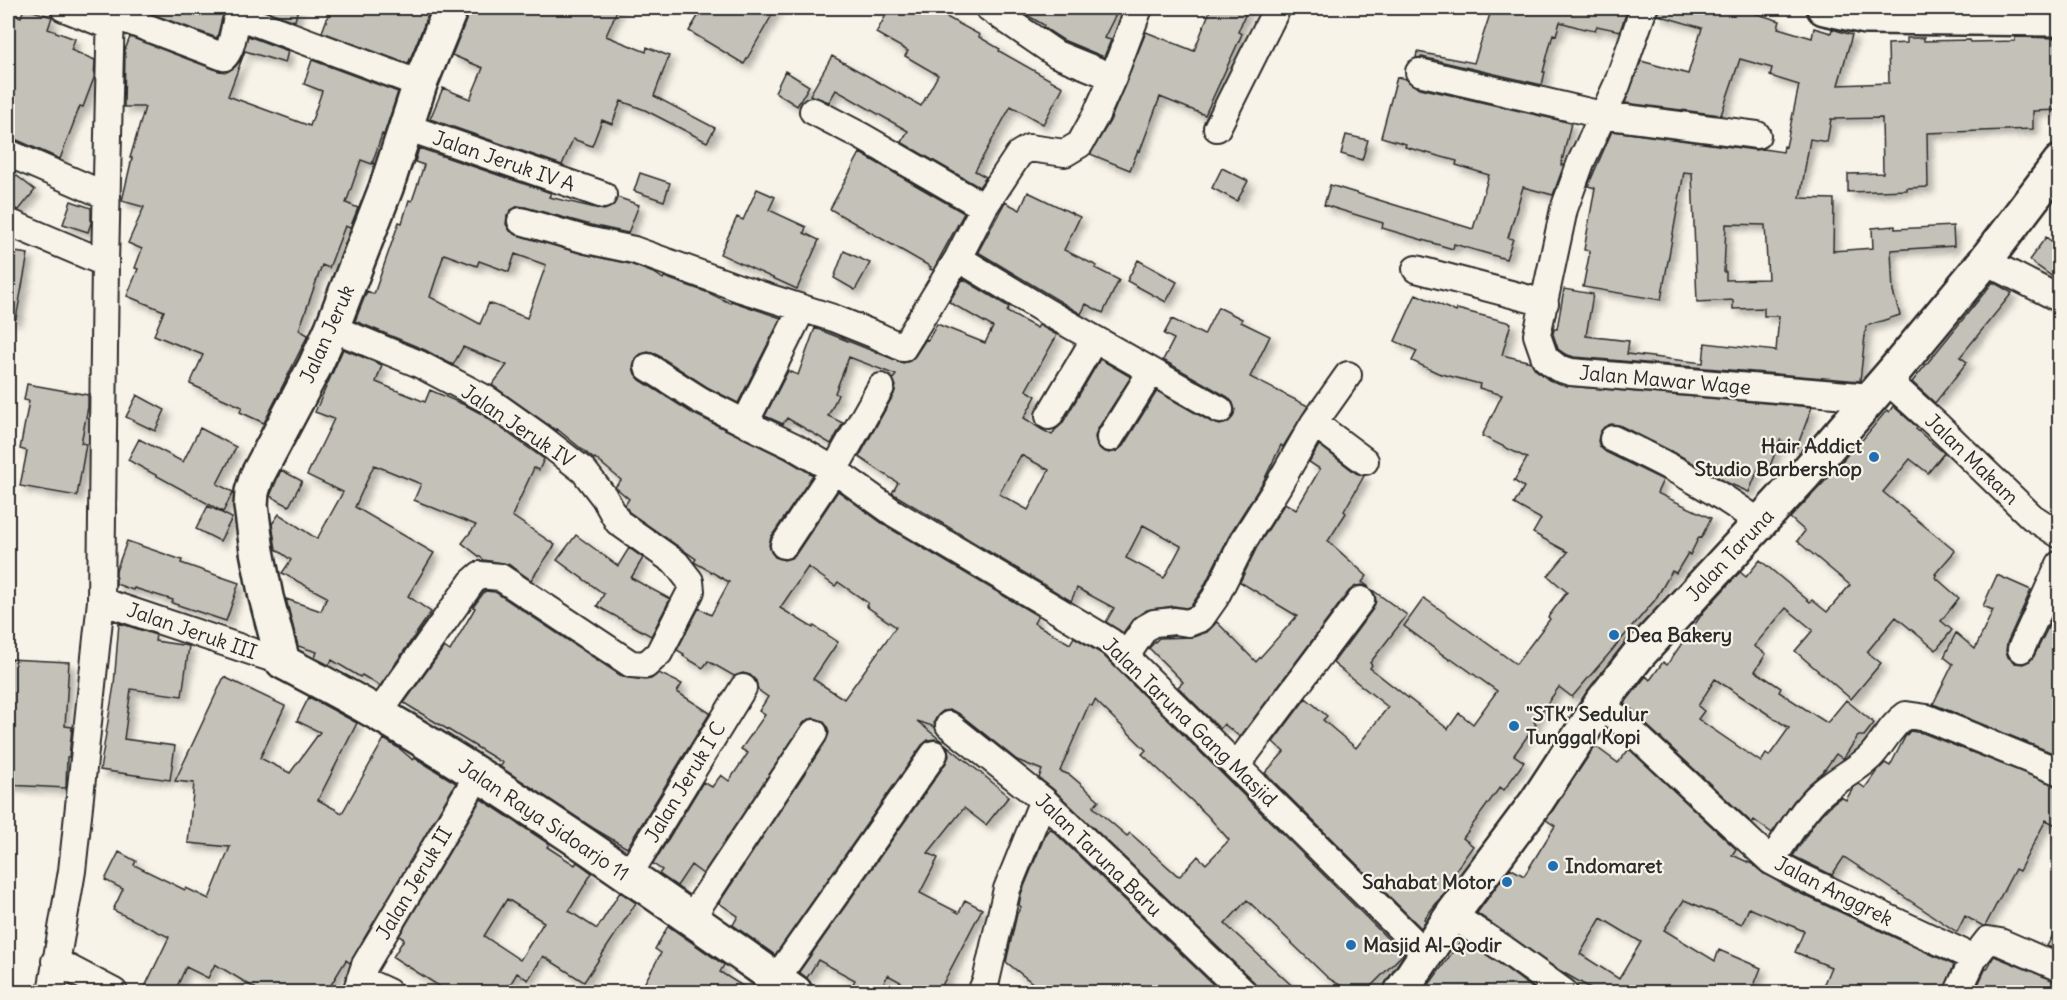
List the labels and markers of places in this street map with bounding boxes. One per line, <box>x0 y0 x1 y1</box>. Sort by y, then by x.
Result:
place label: Hair Addict Studio Barbershop <box>1695 433 1862 481</box>
marker: Hair Addict Studio Barbershop <box>1867 450 1881 464</box>
place label: Dea Bakery <box>1626 622 1732 647</box>
marker: Dea Bakery <box>1607 628 1621 642</box>
place label: "STK" Sedulur Tunggal Kopi <box>1526 701 1649 749</box>
marker: "STK" Sedulur Tunggal Kopi <box>1507 719 1521 733</box>
place label: Indomaret <box>1565 853 1662 878</box>
marker: Indomaret <box>1546 859 1560 873</box>
place label: Sahabat Motor <box>1362 869 1496 894</box>
marker: Sahabat Motor <box>1500 875 1514 889</box>
place label: Masjid Al-Qodir <box>1363 932 1502 957</box>
marker: Masjid Al-Qodir <box>1344 938 1358 952</box>

